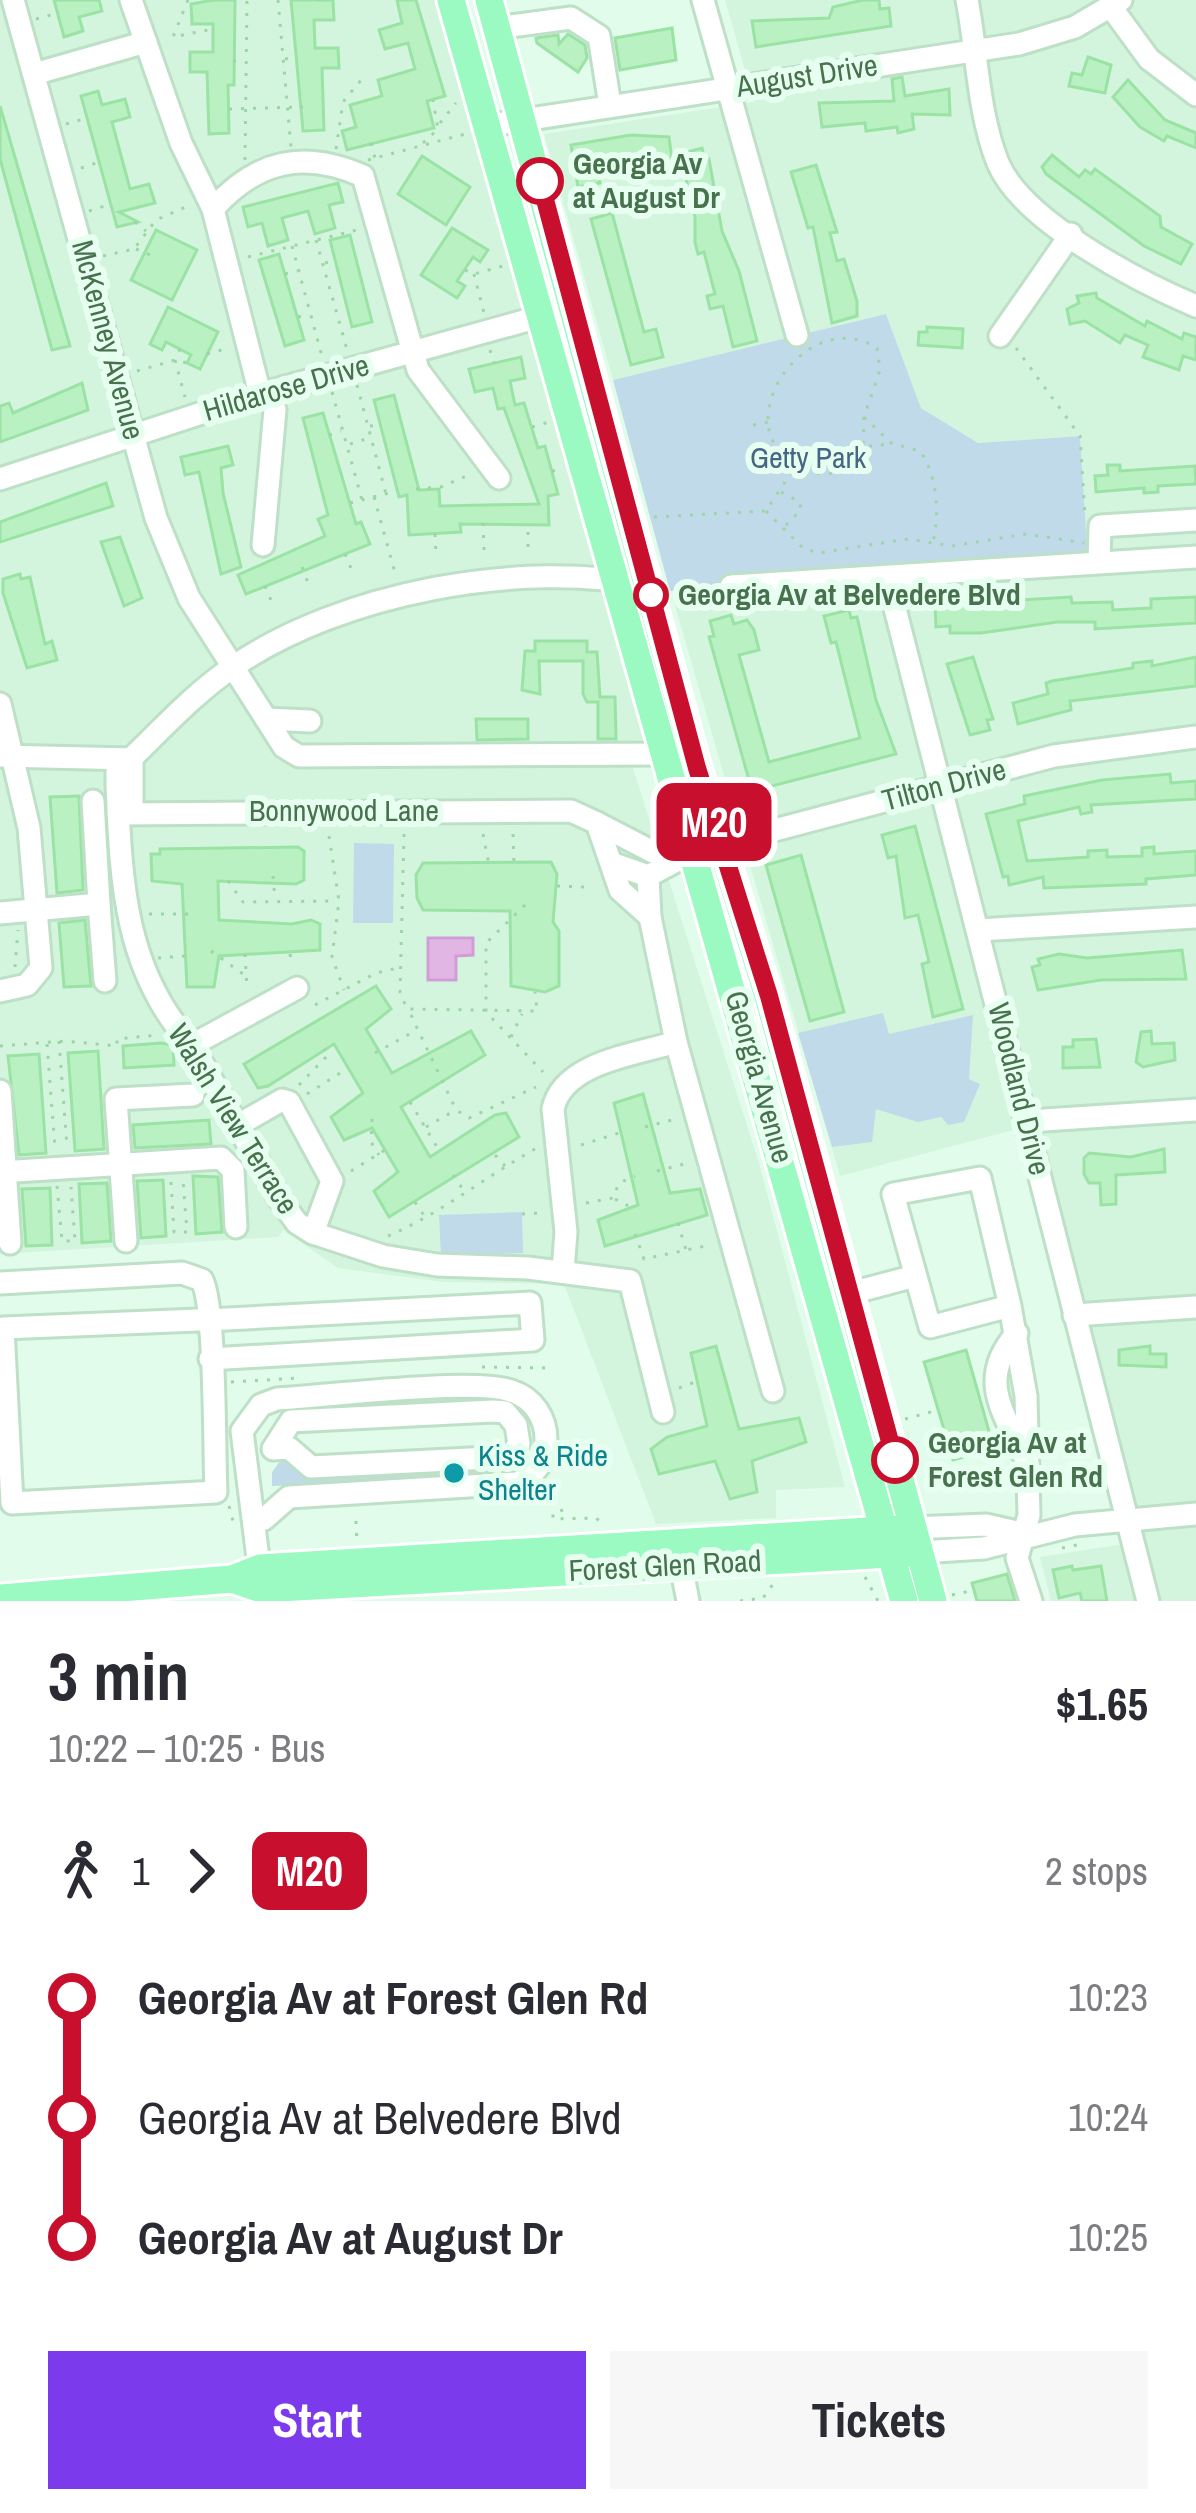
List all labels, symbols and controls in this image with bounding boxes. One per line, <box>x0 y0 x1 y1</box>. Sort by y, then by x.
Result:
street label: August Drive <box>733 44 880 106</box>
place label: Georgia Av at August Dr <box>573 143 720 217</box>
marker: Georgia Av at August Dr <box>518 159 562 203</box>
street label: McKenney Avenue <box>63 236 155 444</box>
street label: Hildarose Drive <box>198 344 373 430</box>
park label: Getty Park <box>750 437 867 477</box>
place label: Georgia Av at Belvedere Blvd <box>678 574 1021 614</box>
marker: Georgia Av at Belvedere Blvd <box>635 579 667 611</box>
street label: Tilton Drive <box>877 748 1010 820</box>
line badge: M20 <box>645 783 783 861</box>
street label: Bonnywood Lane <box>249 790 439 830</box>
text: M20 <box>681 794 748 850</box>
street label: Georgia Avenue <box>716 986 804 1167</box>
street label: Woodland Drive <box>979 999 1061 1179</box>
street label: Walsh View Terrace <box>159 1016 308 1221</box>
place label: Georgia Av at Forest Glen Rd <box>928 1422 1103 1496</box>
place label: Kiss & Ride Shelter <box>478 1435 608 1509</box>
marker: Georgia Av at Forest Glen Rd <box>873 1438 917 1482</box>
marker: Kiss & Ride Shelter <box>441 1460 467 1486</box>
street label: Forest Glen Road <box>568 1540 762 1590</box>
text: 3 min <box>48 1632 189 1721</box>
text: $1.65 <box>1056 1673 1148 1734</box>
text: 10:22 – 10:25 · Bus <box>48 1722 325 1774</box>
icon: walk <box>48 1838 114 1904</box>
icon: forward <box>168 1838 234 1904</box>
text: M20 <box>276 1843 343 1899</box>
text: 1 <box>132 1845 150 1897</box>
text: 2 stops <box>1045 1845 1148 1897</box>
text: Georgia Av at Forest Glen Rd <box>138 1967 648 2028</box>
text: 10:23 <box>1068 1971 1148 2023</box>
text: Georgia Av at Belvedere Blvd <box>138 2087 621 2148</box>
text: 10:24 <box>1068 2091 1148 2143</box>
text: Georgia Av at August Dr <box>138 2207 563 2268</box>
text: 10:25 <box>1068 2211 1148 2263</box>
button: Start <box>48 2351 586 2489</box>
button: Tickets <box>610 2351 1148 2489</box>

